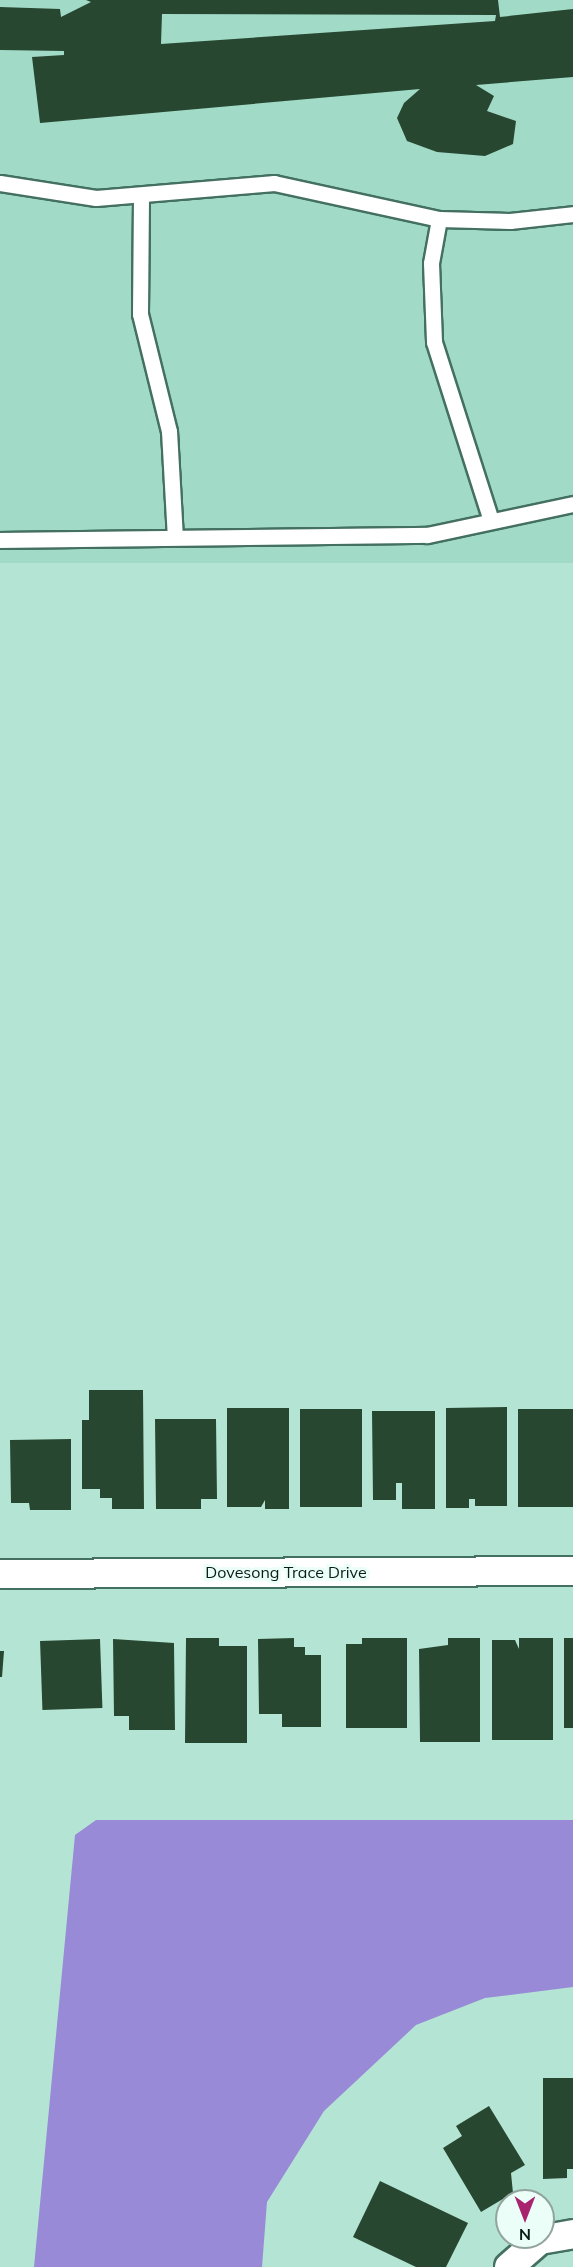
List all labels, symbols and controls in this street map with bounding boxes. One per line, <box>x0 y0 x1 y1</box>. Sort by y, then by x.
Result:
street label: Dovesong Trace Drive <box>205 1562 367 1582</box>
north arrow <box>495 2189 555 2249</box>
text: N <box>519 2225 531 2245</box>

